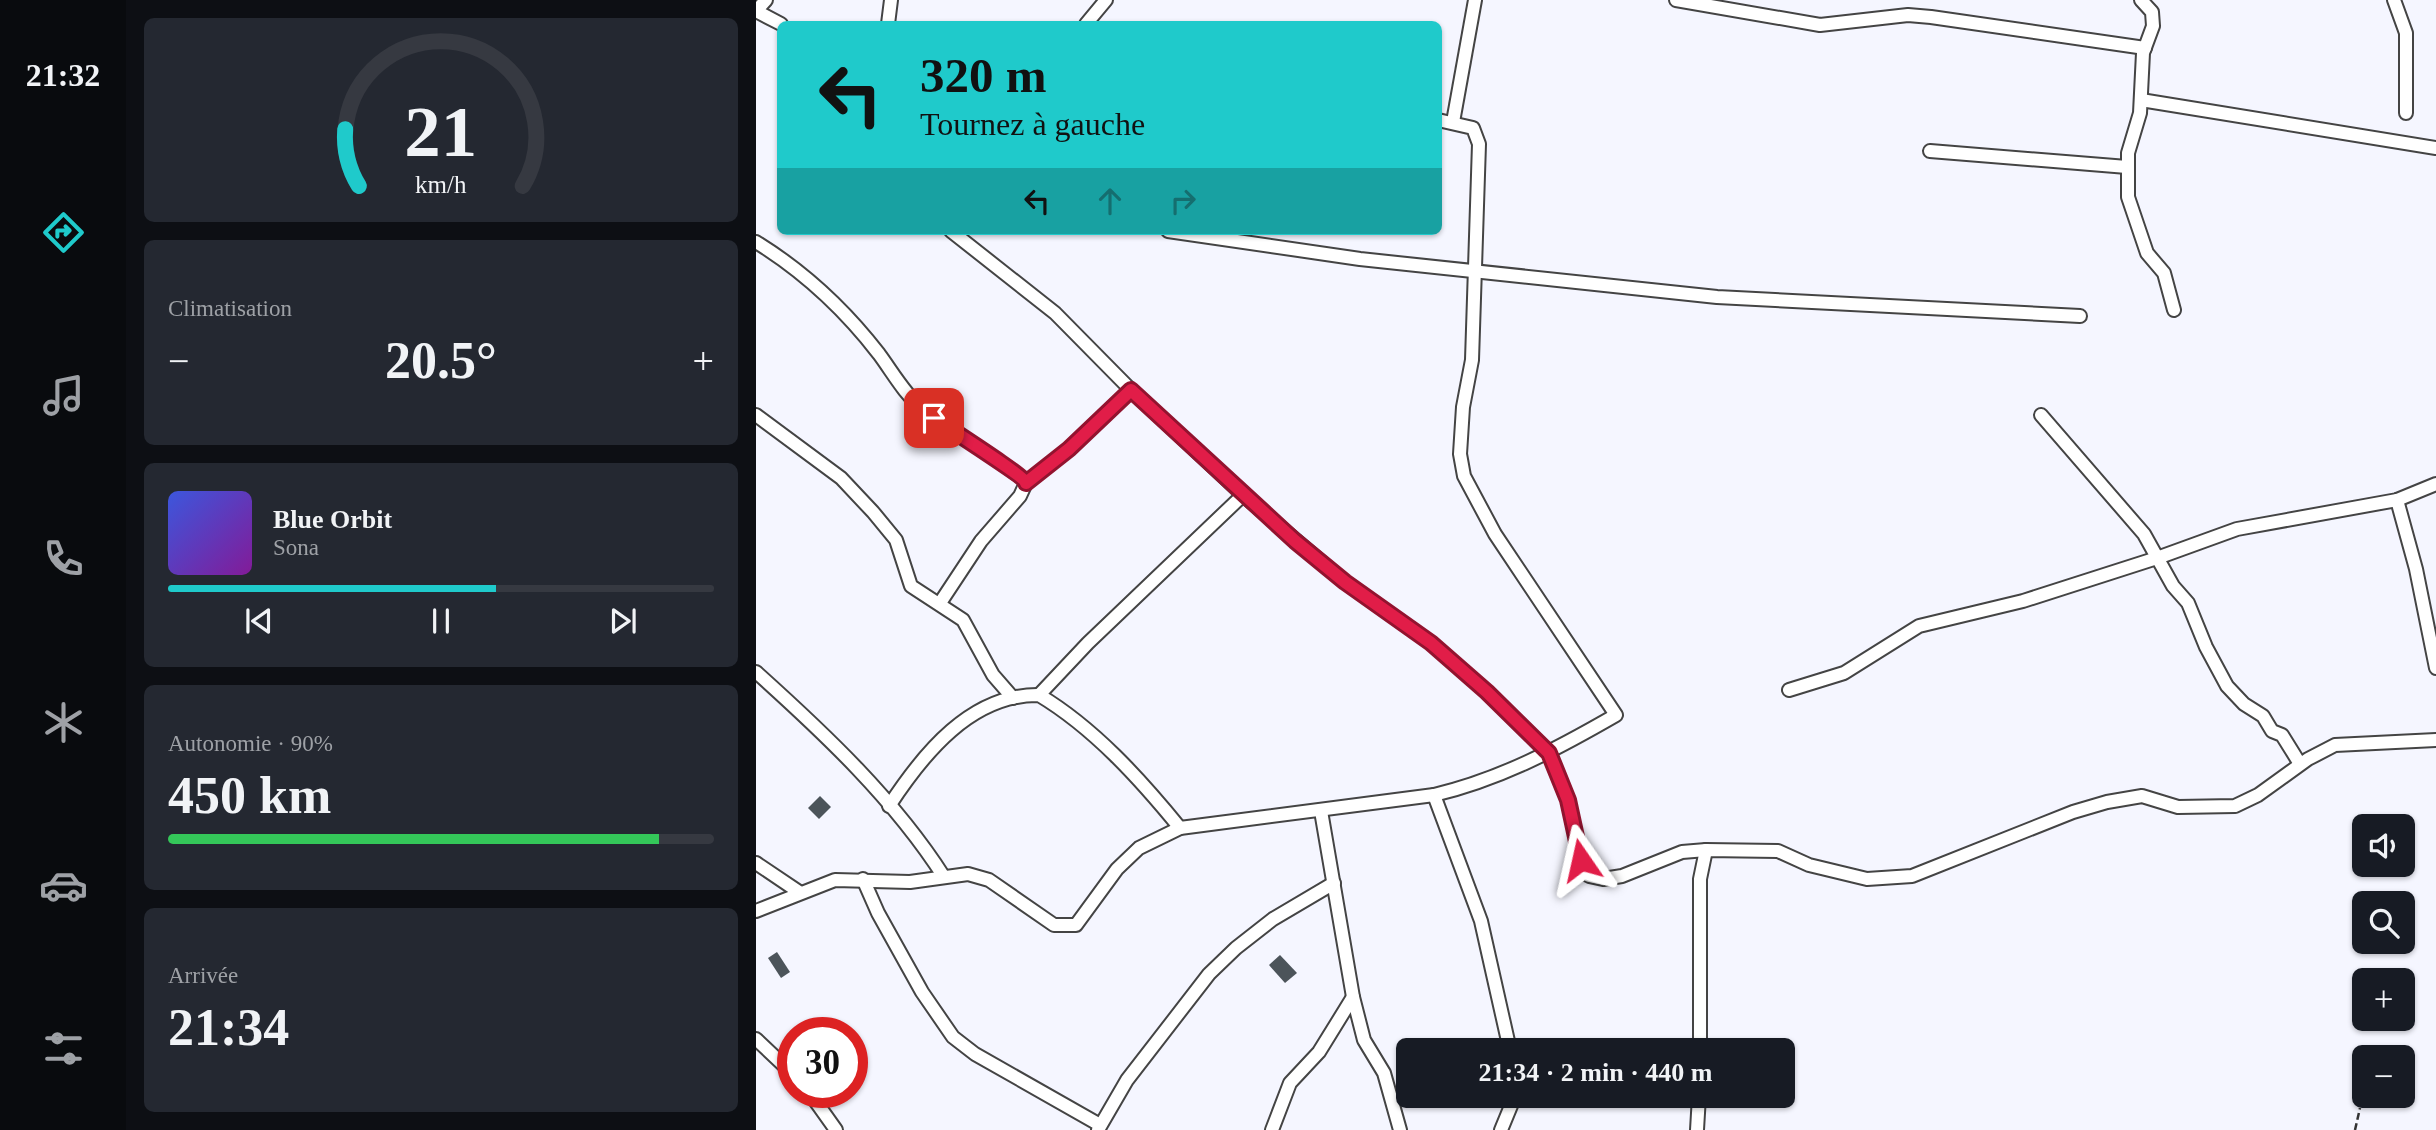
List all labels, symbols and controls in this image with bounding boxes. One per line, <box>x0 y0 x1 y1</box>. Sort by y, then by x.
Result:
text: 320 m <box>920 48 1047 103</box>
icon: left <box>805 49 896 140</box>
text: 21:32 <box>26 57 100 93</box>
text: 21 <box>405 92 477 173</box>
text: Tournez à gauche <box>920 106 1145 142</box>
text: km/h <box>415 171 467 198</box>
icon: left <box>1018 182 1056 220</box>
icon: ahead <box>1091 182 1129 220</box>
icon: right <box>1164 182 1202 220</box>
icon: directions <box>39 208 88 257</box>
text: Climatisation <box>168 296 292 321</box>
text: 20.5° <box>385 332 497 389</box>
text: − <box>168 340 189 382</box>
text: + <box>693 340 714 382</box>
icon: music <box>39 371 88 420</box>
pin <box>904 388 964 448</box>
icon: arrive <box>915 399 953 437</box>
text: Blue Orbit <box>273 505 392 534</box>
icon: phone <box>39 534 88 583</box>
text: Sona <box>273 535 319 560</box>
icon: previous <box>240 602 278 640</box>
icon: pause <box>422 602 460 640</box>
icon: next <box>604 602 642 640</box>
icon: climate <box>39 698 88 747</box>
text: Autonomie · 90% <box>168 731 333 756</box>
text: 450 km <box>168 767 331 824</box>
map controls <box>2352 814 2415 1108</box>
button: sound <box>2352 814 2415 877</box>
position arrow <box>1544 823 1618 897</box>
icon: car <box>39 861 88 910</box>
button: search <box>2352 891 2415 954</box>
text: Arrivée <box>168 963 238 988</box>
button: + <box>2352 968 2415 1031</box>
text: 21:34 <box>168 999 289 1056</box>
speed limit sign: 30 <box>777 1017 868 1108</box>
icon: filters <box>39 1024 88 1073</box>
button: − <box>2352 1045 2415 1108</box>
text: 21:34 · 2 min · 440 m <box>1479 1058 1713 1087</box>

